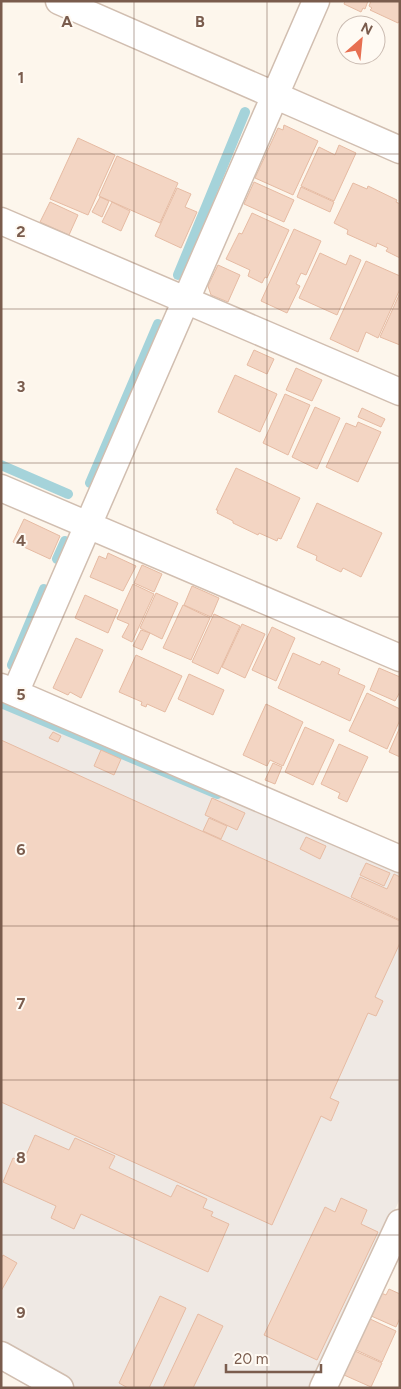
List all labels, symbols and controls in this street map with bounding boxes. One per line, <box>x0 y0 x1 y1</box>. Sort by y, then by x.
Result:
text: A <box>61 12 73 31</box>
text: B <box>195 12 205 31</box>
north arrow <box>336 15 386 65</box>
text: N <box>358 19 375 39</box>
text: 1 <box>18 68 24 87</box>
text: 2 <box>16 222 26 241</box>
text: 3 <box>17 377 26 396</box>
text: 4 <box>16 531 26 550</box>
text: 5 <box>16 685 26 704</box>
text: 6 <box>16 840 26 859</box>
text: 7 <box>17 994 26 1013</box>
text: 8 <box>16 1148 26 1167</box>
text: 9 <box>16 1303 26 1322</box>
scale bar <box>226 1342 321 1374</box>
text: 20 m <box>234 1350 268 1368</box>

